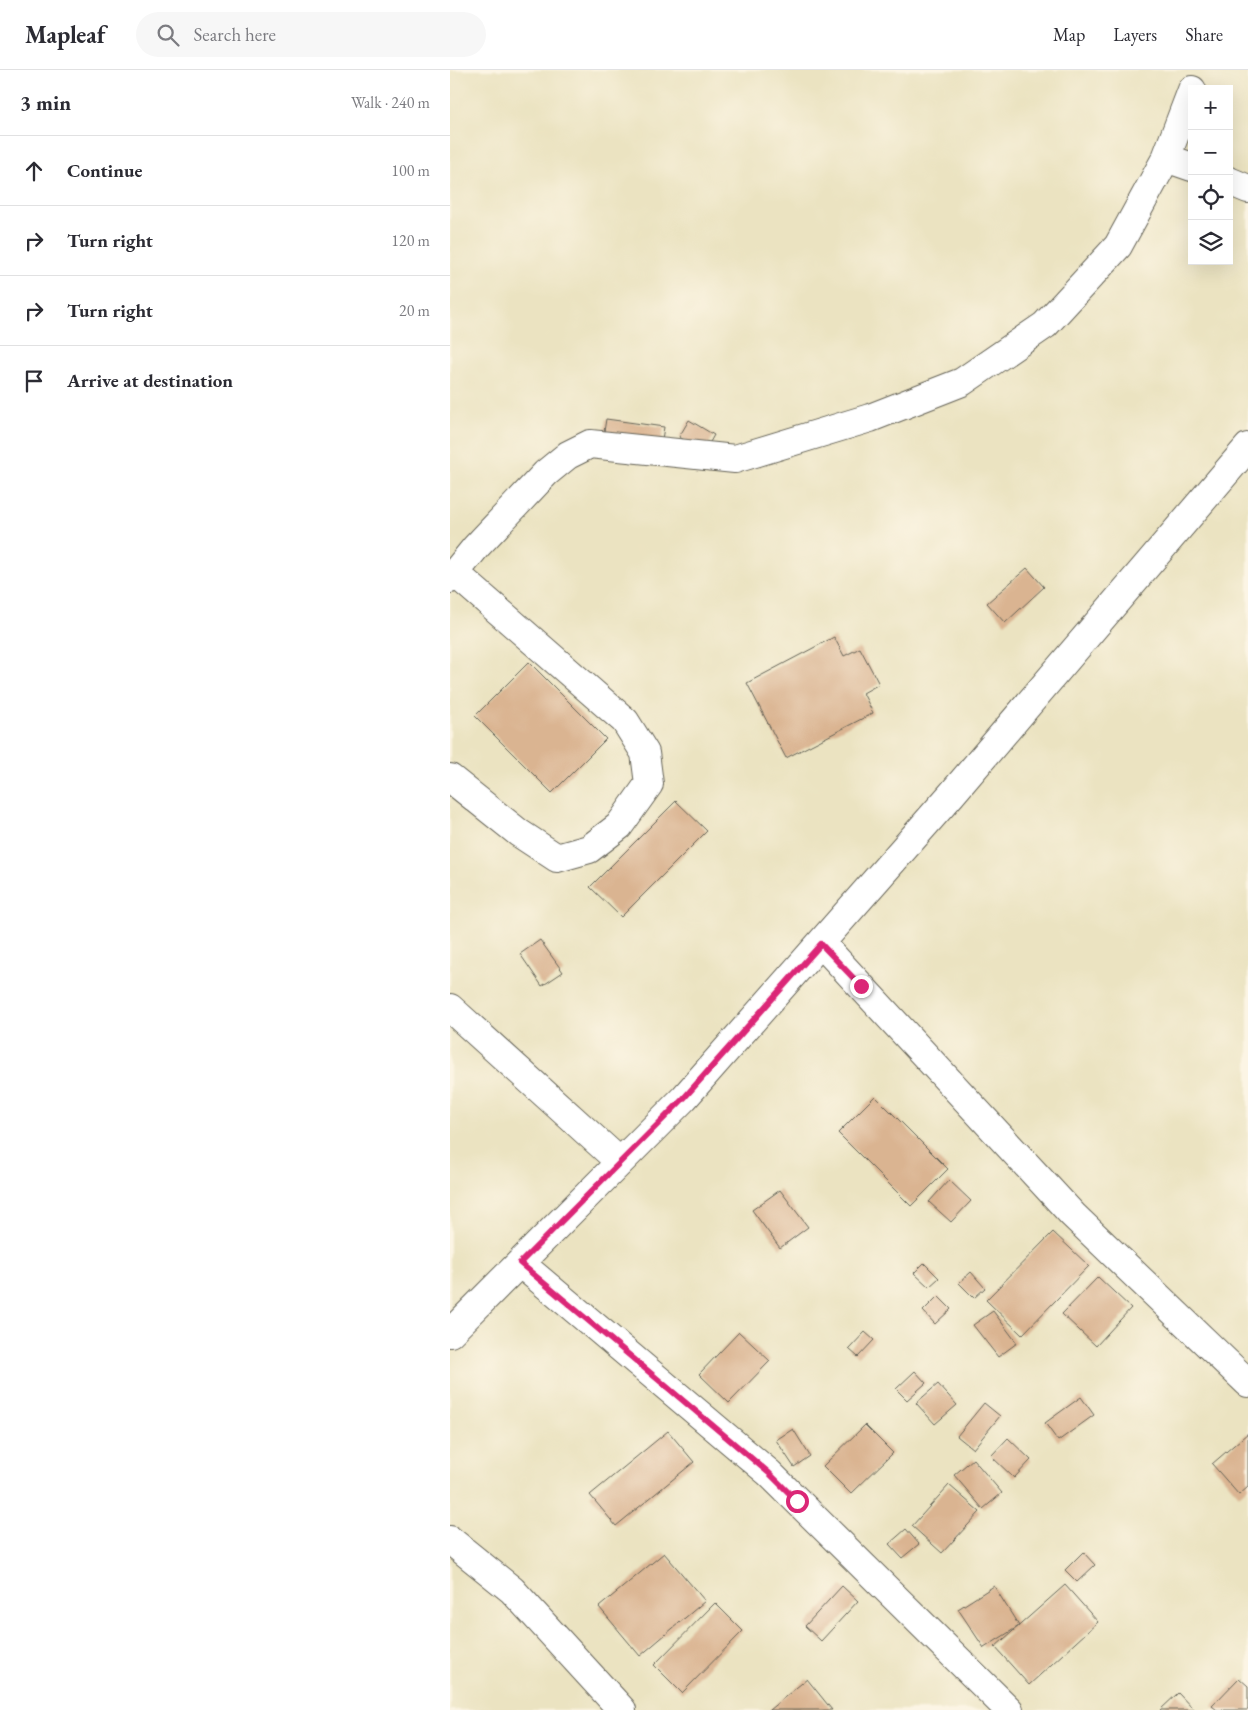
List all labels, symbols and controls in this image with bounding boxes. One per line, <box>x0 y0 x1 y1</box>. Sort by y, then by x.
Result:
search box <box>136 12 486 57</box>
text: Mapleaf <box>25 19 106 50</box>
icon: search <box>154 21 182 49</box>
text: Search here <box>194 22 276 47</box>
text: Map <box>1053 23 1085 46</box>
text: Layers <box>1113 23 1157 46</box>
text: Share <box>1185 23 1223 46</box>
map controls <box>1188 85 1233 265</box>
button: + <box>1188 85 1233 130</box>
text: 3 min <box>20 89 71 116</box>
text: Walk · 240 m <box>351 92 430 113</box>
button: − <box>1188 130 1233 175</box>
icon: ahead <box>20 157 48 185</box>
text: Continue <box>67 158 142 183</box>
text: 100 m <box>391 160 430 181</box>
button: locate <box>1188 175 1233 220</box>
button: layers <box>1188 220 1233 265</box>
icon: right <box>20 227 48 255</box>
text: Turn right <box>67 228 153 253</box>
text: 120 m <box>391 230 430 251</box>
icon: right <box>20 297 48 325</box>
text: Turn right <box>67 298 153 323</box>
text: 20 m <box>399 300 430 321</box>
icon: arrive <box>20 367 48 395</box>
text: Arrive at destination <box>67 368 233 393</box>
route end <box>850 975 873 998</box>
route start <box>786 1490 809 1513</box>

